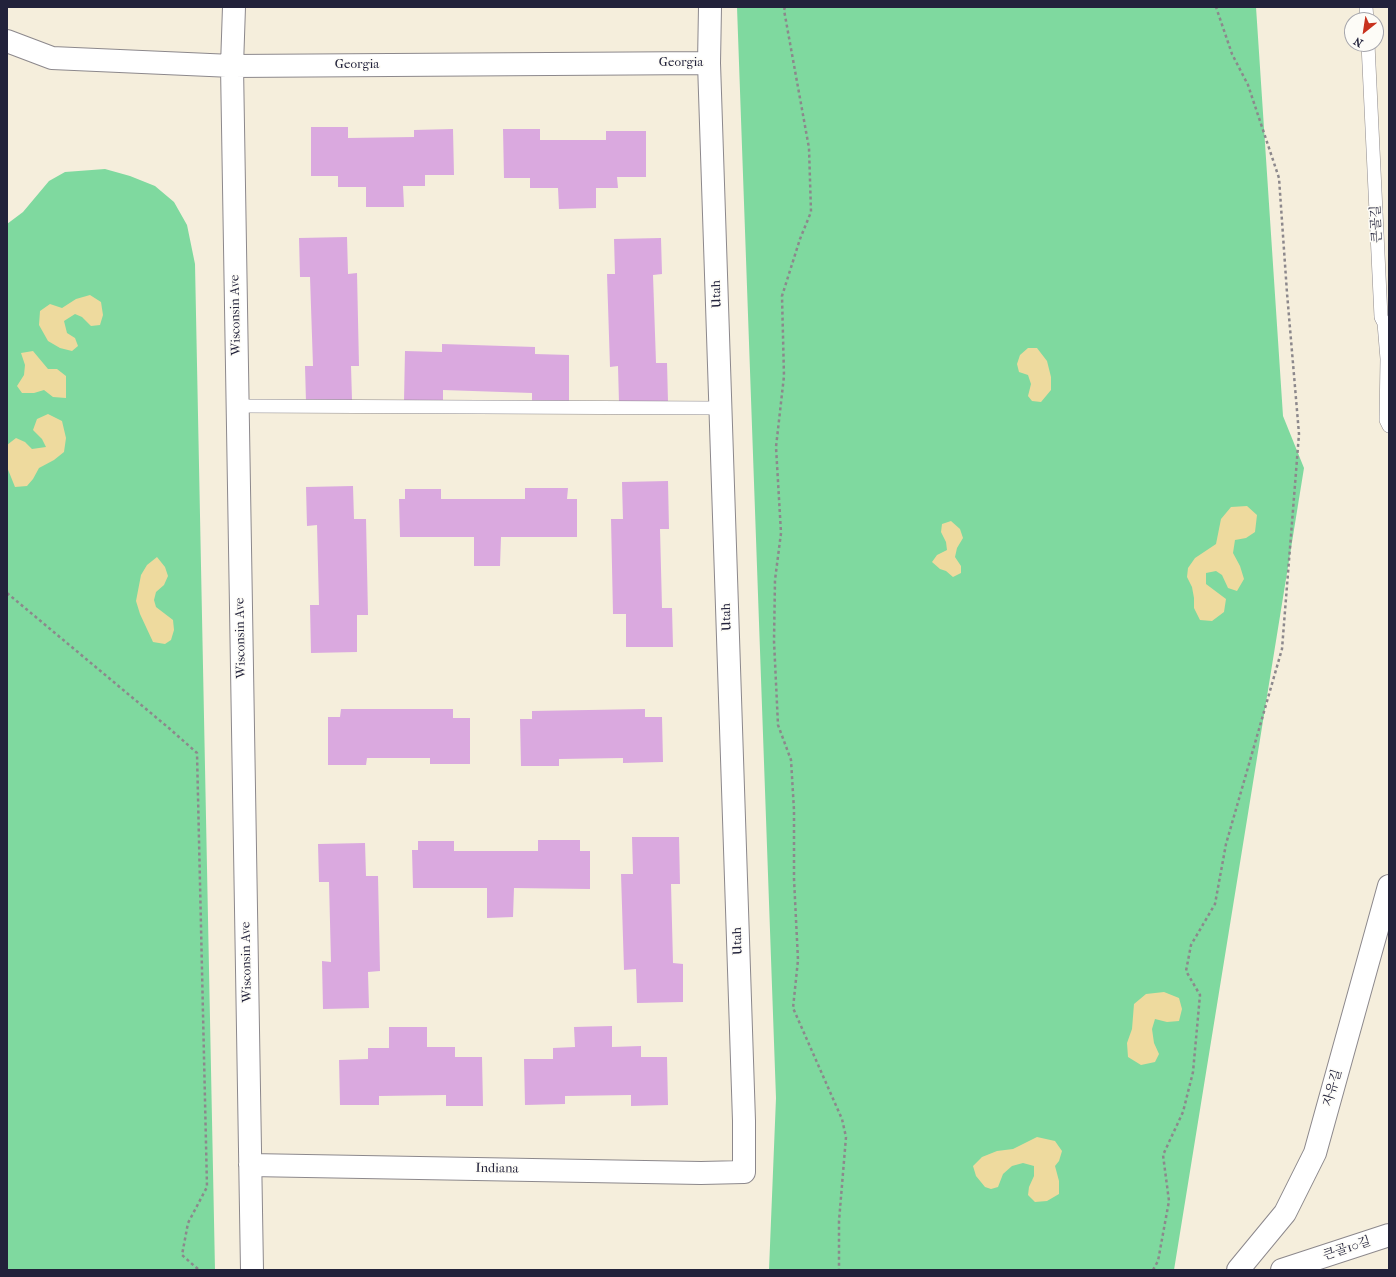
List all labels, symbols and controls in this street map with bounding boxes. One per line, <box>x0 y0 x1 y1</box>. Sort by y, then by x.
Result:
north arrow <box>1344 12 1384 52</box>
text: N <box>1351 34 1365 50</box>
street label: Georgia <box>659 55 703 71</box>
street label: Georgia <box>335 57 379 73</box>
street label: 큰골길 <box>1368 205 1386 243</box>
street label: Wisconsin Ave <box>227 274 245 356</box>
street label: Utah <box>709 280 725 308</box>
street label: Wisconsin Ave <box>232 597 250 679</box>
street label: Utah <box>719 603 735 631</box>
street label: Wisconsin Ave <box>238 921 256 1003</box>
street label: Utah <box>730 927 746 955</box>
street label: 자유길 <box>1320 1068 1346 1108</box>
street label: Indiana <box>475 1161 519 1177</box>
street label: 큰골10길 <box>1321 1234 1373 1264</box>

